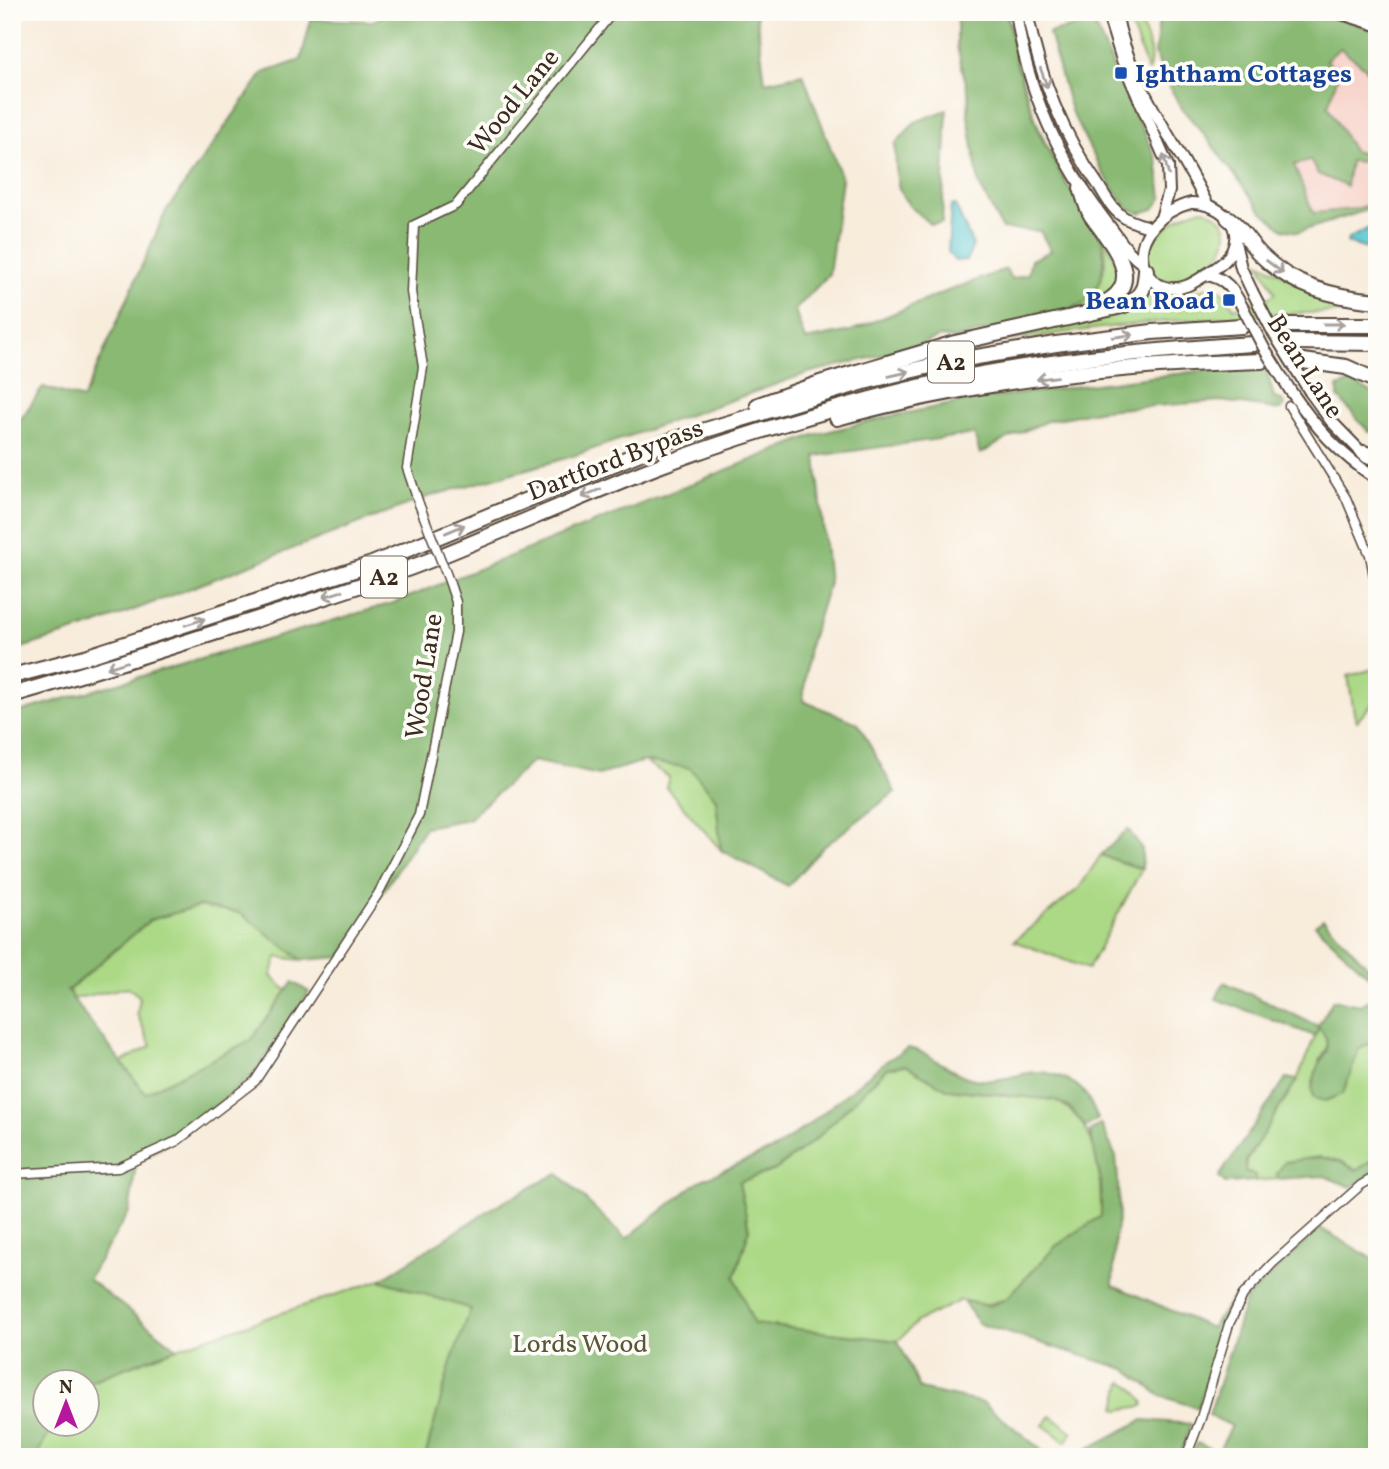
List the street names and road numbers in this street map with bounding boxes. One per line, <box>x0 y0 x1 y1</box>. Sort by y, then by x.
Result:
street label: Wood Lane <box>461 42 568 163</box>
street label: Bean Lane <box>1257 308 1351 426</box>
road number: A2 <box>928 342 974 382</box>
street label: Dartford Bypass <box>523 411 709 511</box>
road number: A2 <box>361 556 407 598</box>
street label: Wood Lane <box>397 611 453 742</box>

